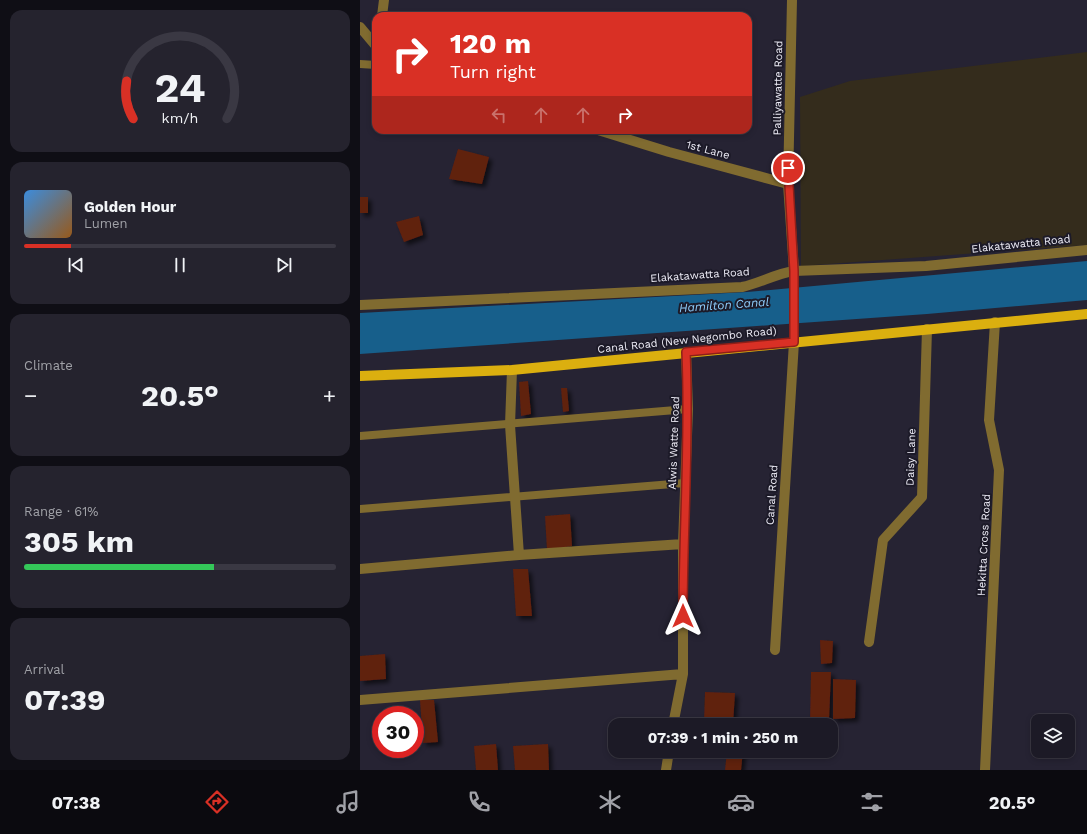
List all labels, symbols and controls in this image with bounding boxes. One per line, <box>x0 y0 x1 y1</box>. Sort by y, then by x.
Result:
text: 120 m <box>450 27 531 60</box>
icon: right <box>384 28 436 80</box>
street label: Palliyawatte Road <box>771 41 785 135</box>
text: Turn right <box>450 61 536 82</box>
text: 24 <box>154 63 206 112</box>
icon: left <box>488 104 510 126</box>
icon: ahead <box>530 104 552 126</box>
icon: ahead <box>572 104 594 126</box>
icon: right <box>614 104 636 126</box>
text: km/h <box>162 110 198 126</box>
street label: 1st Lane <box>685 138 731 162</box>
pin <box>771 151 805 185</box>
icon: arrive <box>777 157 799 179</box>
text: Golden Hour <box>84 198 176 216</box>
text: Lumen <box>84 216 128 231</box>
street label: Elakatawatta Road <box>971 232 1071 256</box>
icon: previous <box>65 254 87 276</box>
icon: pause <box>169 254 191 276</box>
icon: next <box>273 254 295 276</box>
street label: Elakatawatta Road <box>650 265 750 285</box>
water label: Hamilton Canal <box>678 295 770 315</box>
street label: Canal Road (New Negombo Road) <box>597 324 777 356</box>
text: Climate <box>24 358 73 373</box>
text: 20.5° <box>141 378 219 413</box>
text: − <box>24 383 37 408</box>
text: + <box>323 383 336 408</box>
street label: Alwis Watte Road <box>666 396 682 490</box>
street label: Daisy Lane <box>903 428 919 486</box>
street label: Canal Road <box>763 464 781 526</box>
street label: Hekitta Cross Road <box>975 494 993 596</box>
text: Range · 61% <box>24 504 98 519</box>
text: 305 km <box>24 524 134 559</box>
position arrow <box>662 595 704 637</box>
text: Arrival <box>24 662 65 677</box>
text: 07:39 <box>24 682 106 717</box>
speed limit sign: 30 <box>372 706 424 758</box>
map controls <box>1031 714 1075 758</box>
button: layers <box>1031 714 1075 758</box>
text: 07:39 · 1 min · 250 m <box>648 729 798 747</box>
icon: directions <box>203 788 231 816</box>
icon: music <box>334 788 362 816</box>
icon: phone <box>465 788 493 816</box>
icon: climate <box>596 788 624 816</box>
icon: car <box>727 788 755 816</box>
icon: filters <box>858 788 886 816</box>
text: 07:38 <box>51 792 101 813</box>
text: 20.5° <box>989 792 1035 813</box>

